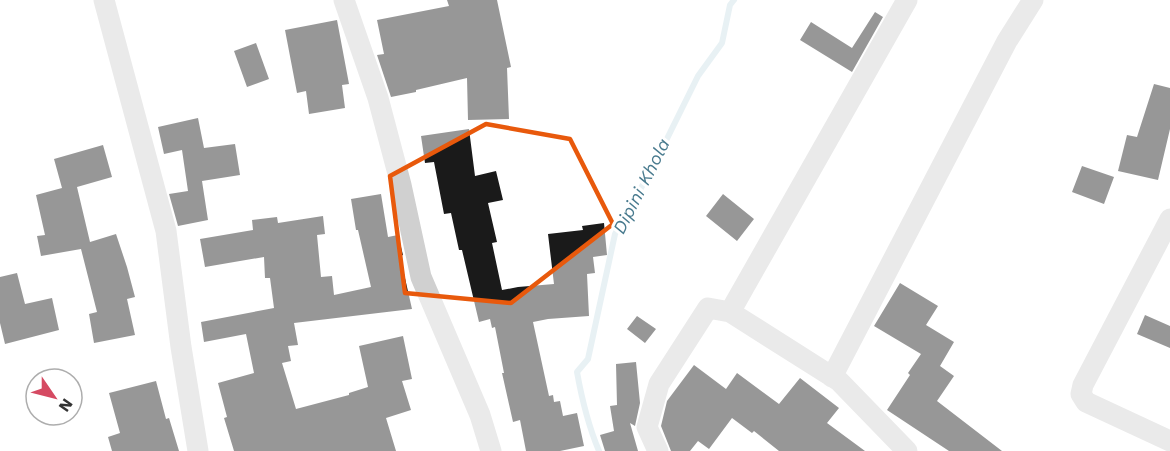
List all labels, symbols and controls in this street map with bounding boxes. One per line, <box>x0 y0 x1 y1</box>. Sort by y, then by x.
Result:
water label: Dipini Khola <box>608 135 674 237</box>
north arrow <box>24 367 84 427</box>
text: N <box>55 395 77 416</box>

